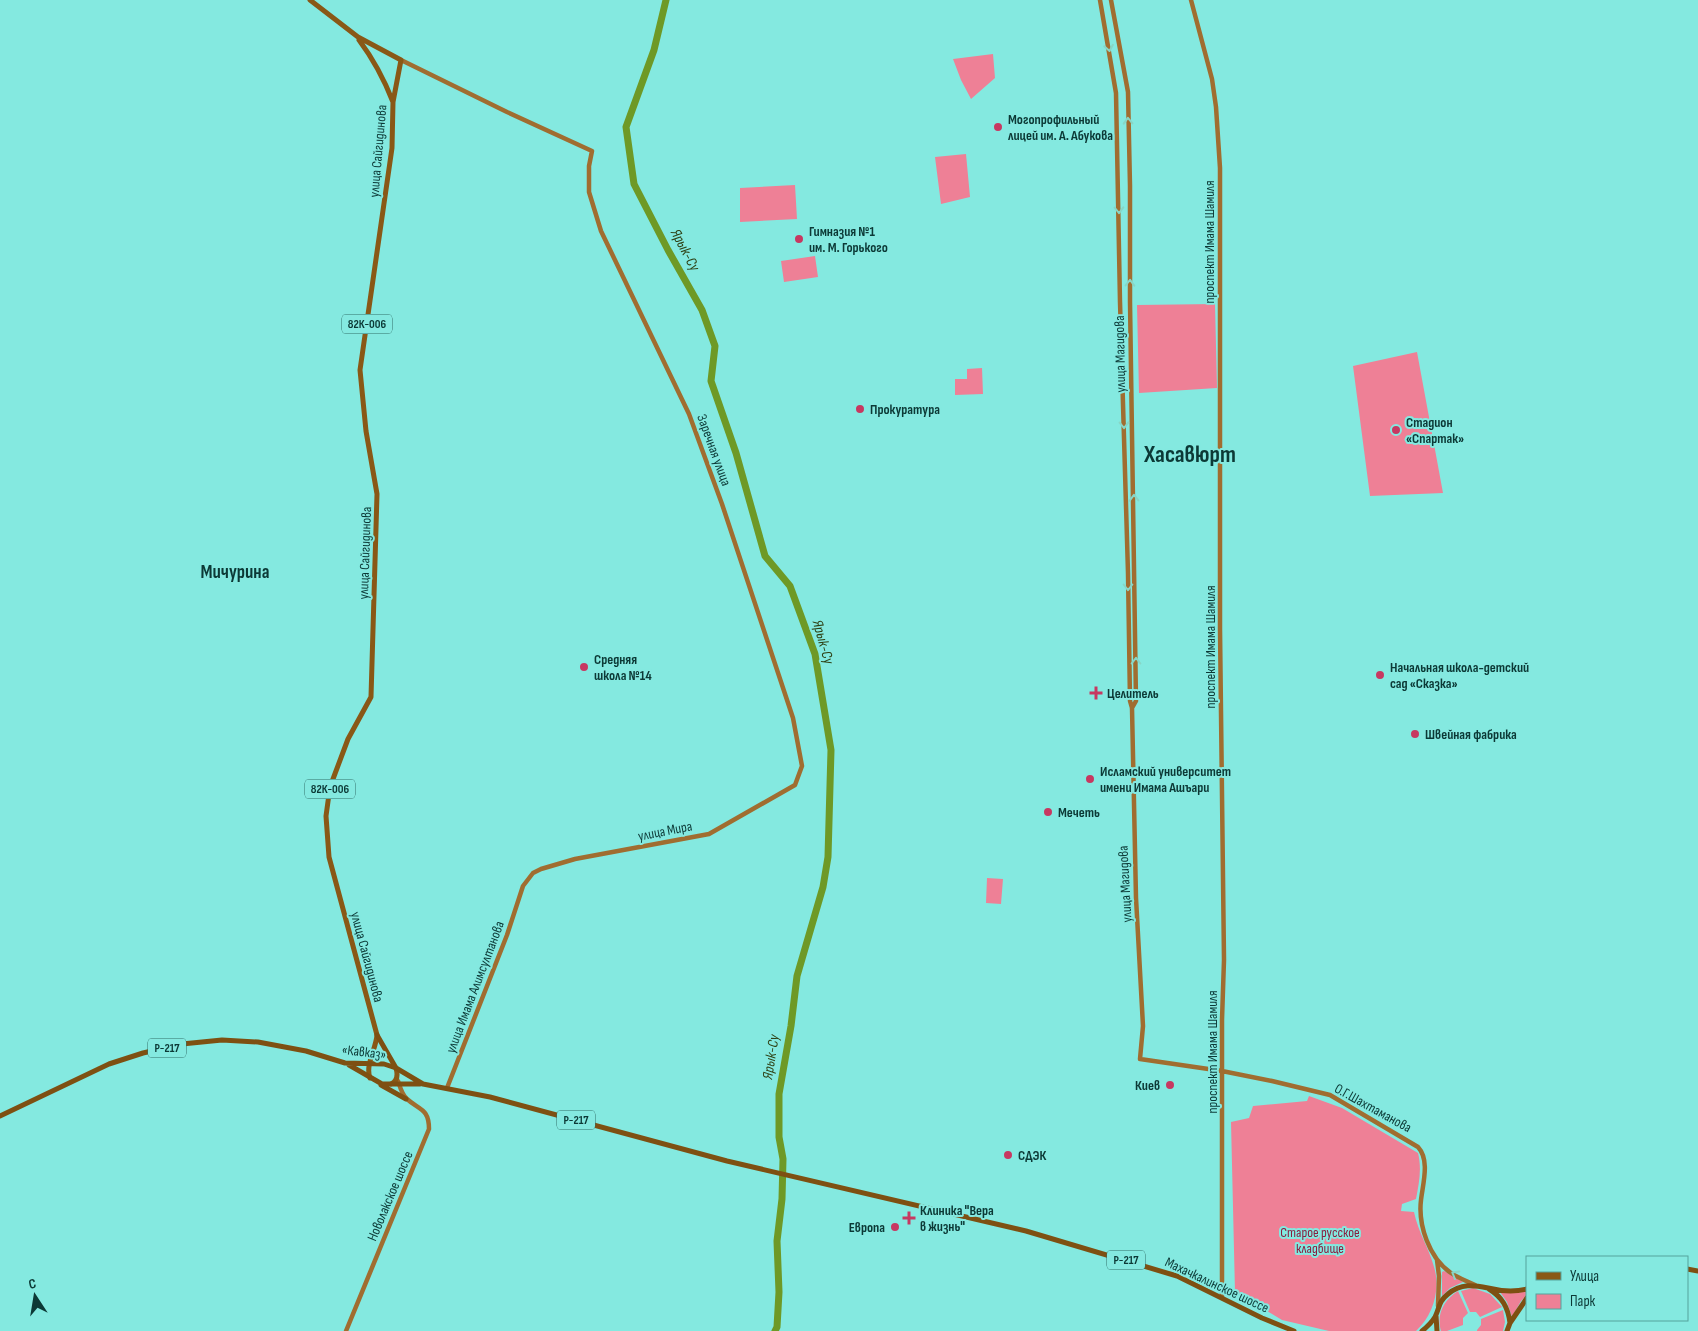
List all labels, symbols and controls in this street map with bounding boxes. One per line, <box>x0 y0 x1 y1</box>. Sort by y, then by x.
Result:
one-way arrow <box>1104 44 1114 52</box>
street label: улица Сайгидинова <box>365 104 391 198</box>
place label: Могопрофильный лицей им. А. Абукова <box>1008 111 1113 144</box>
one-way arrow <box>1123 116 1134 124</box>
marker: Могопрофильный лицей им. А. Абукова <box>992 121 1004 133</box>
street label: проспект Имама Шамиля <box>1201 180 1218 304</box>
one-way arrow <box>1113 206 1124 214</box>
place label: Гимназия №1 им. М. Горького <box>809 223 888 256</box>
water label: Ярык-Су <box>666 225 705 276</box>
marker: Гимназия №1 им. М. Горького <box>793 233 805 245</box>
one-way arrow <box>1125 279 1135 286</box>
road number: 82К-006 <box>342 314 392 334</box>
street label: улица Магидова <box>1111 315 1129 393</box>
place label: Прокуратура <box>870 401 940 418</box>
marker: Прокуратура <box>854 403 866 415</box>
street label: Заречная улица <box>693 412 735 488</box>
place label: Стадион «Спартак» <box>1406 414 1464 447</box>
one-way arrow <box>1118 421 1129 429</box>
marker: Стадион «Спартак» <box>1390 424 1402 436</box>
district label: Хасавюрт <box>1143 440 1236 469</box>
one-way arrow <box>1129 494 1139 502</box>
street label: улица Сайгидинова <box>355 506 375 600</box>
district label: Мичурина <box>201 561 269 584</box>
one-way arrow <box>1123 584 1133 591</box>
street label: проспект Имама Шамиля <box>1202 585 1219 709</box>
water label: Ярык-Су <box>807 617 839 668</box>
place label: Средняя школа №14 <box>594 651 652 684</box>
one-way arrow <box>1131 656 1141 664</box>
place label: Начальная школа-детский сад «Сказка» <box>1390 659 1529 692</box>
marker: Средняя школа №14 <box>578 661 590 673</box>
marker: Начальная школа-детский сад «Сказка» <box>1374 669 1386 681</box>
place label: Целитель <box>1107 685 1159 702</box>
marker: Целитель <box>1089 686 1103 700</box>
place label: Швейная фабрика <box>1425 726 1517 743</box>
marker: Швейная фабрика <box>1409 728 1421 740</box>
place label: Исламский университет имени Имама Ашъари <box>1100 763 1231 796</box>
marker: Исламский университет имени Имама Ашъари <box>1084 773 1096 785</box>
road number: 82К-006 <box>305 780 355 799</box>
place label: Мечеть <box>1058 804 1100 821</box>
marker: Мечеть <box>1042 806 1054 818</box>
street label: улица Мира <box>636 817 694 845</box>
street label: улица Магидова <box>1114 845 1136 923</box>
street label: улица Сайгидинова <box>347 910 387 1004</box>
street label: улица Имама Алимсултанова <box>442 919 508 1055</box>
street label: проспект Имама Шамиля <box>1204 990 1221 1114</box>
water label: Ярык-Су <box>758 1032 784 1082</box>
road number: Р-217 <box>148 1038 186 1058</box>
street label: «Кавказ» <box>341 1041 387 1063</box>
place label: Киев <box>1135 1077 1160 1094</box>
marker: Киев <box>1164 1079 1176 1091</box>
street label: О.Г.Шахтаманова <box>1331 1080 1415 1136</box>
road number: Р-217 <box>557 1110 595 1130</box>
place label: СДЭК <box>1018 1147 1046 1164</box>
street label: Новолакское шоссе <box>363 1148 417 1244</box>
marker: СДЭК <box>1002 1149 1014 1161</box>
place label: Клиника "Вера в жизнь" <box>920 1202 994 1235</box>
marker: Клиника "Вера в жизнь" <box>902 1211 916 1225</box>
place label: Европа <box>849 1219 885 1236</box>
marker: Европа <box>889 1221 901 1233</box>
park label: Старое русское кладбище <box>1280 1224 1360 1257</box>
road number: Р-217 <box>1107 1250 1145 1270</box>
street label: Махачкалинское шоссе <box>1162 1253 1272 1317</box>
legend <box>1526 1256 1688 1321</box>
text: Улица <box>1570 1267 1599 1286</box>
north arrow <box>10 1271 60 1321</box>
one-way arrow <box>1451 1271 1460 1281</box>
text: С <box>27 1275 38 1293</box>
text: Парк <box>1570 1292 1596 1311</box>

